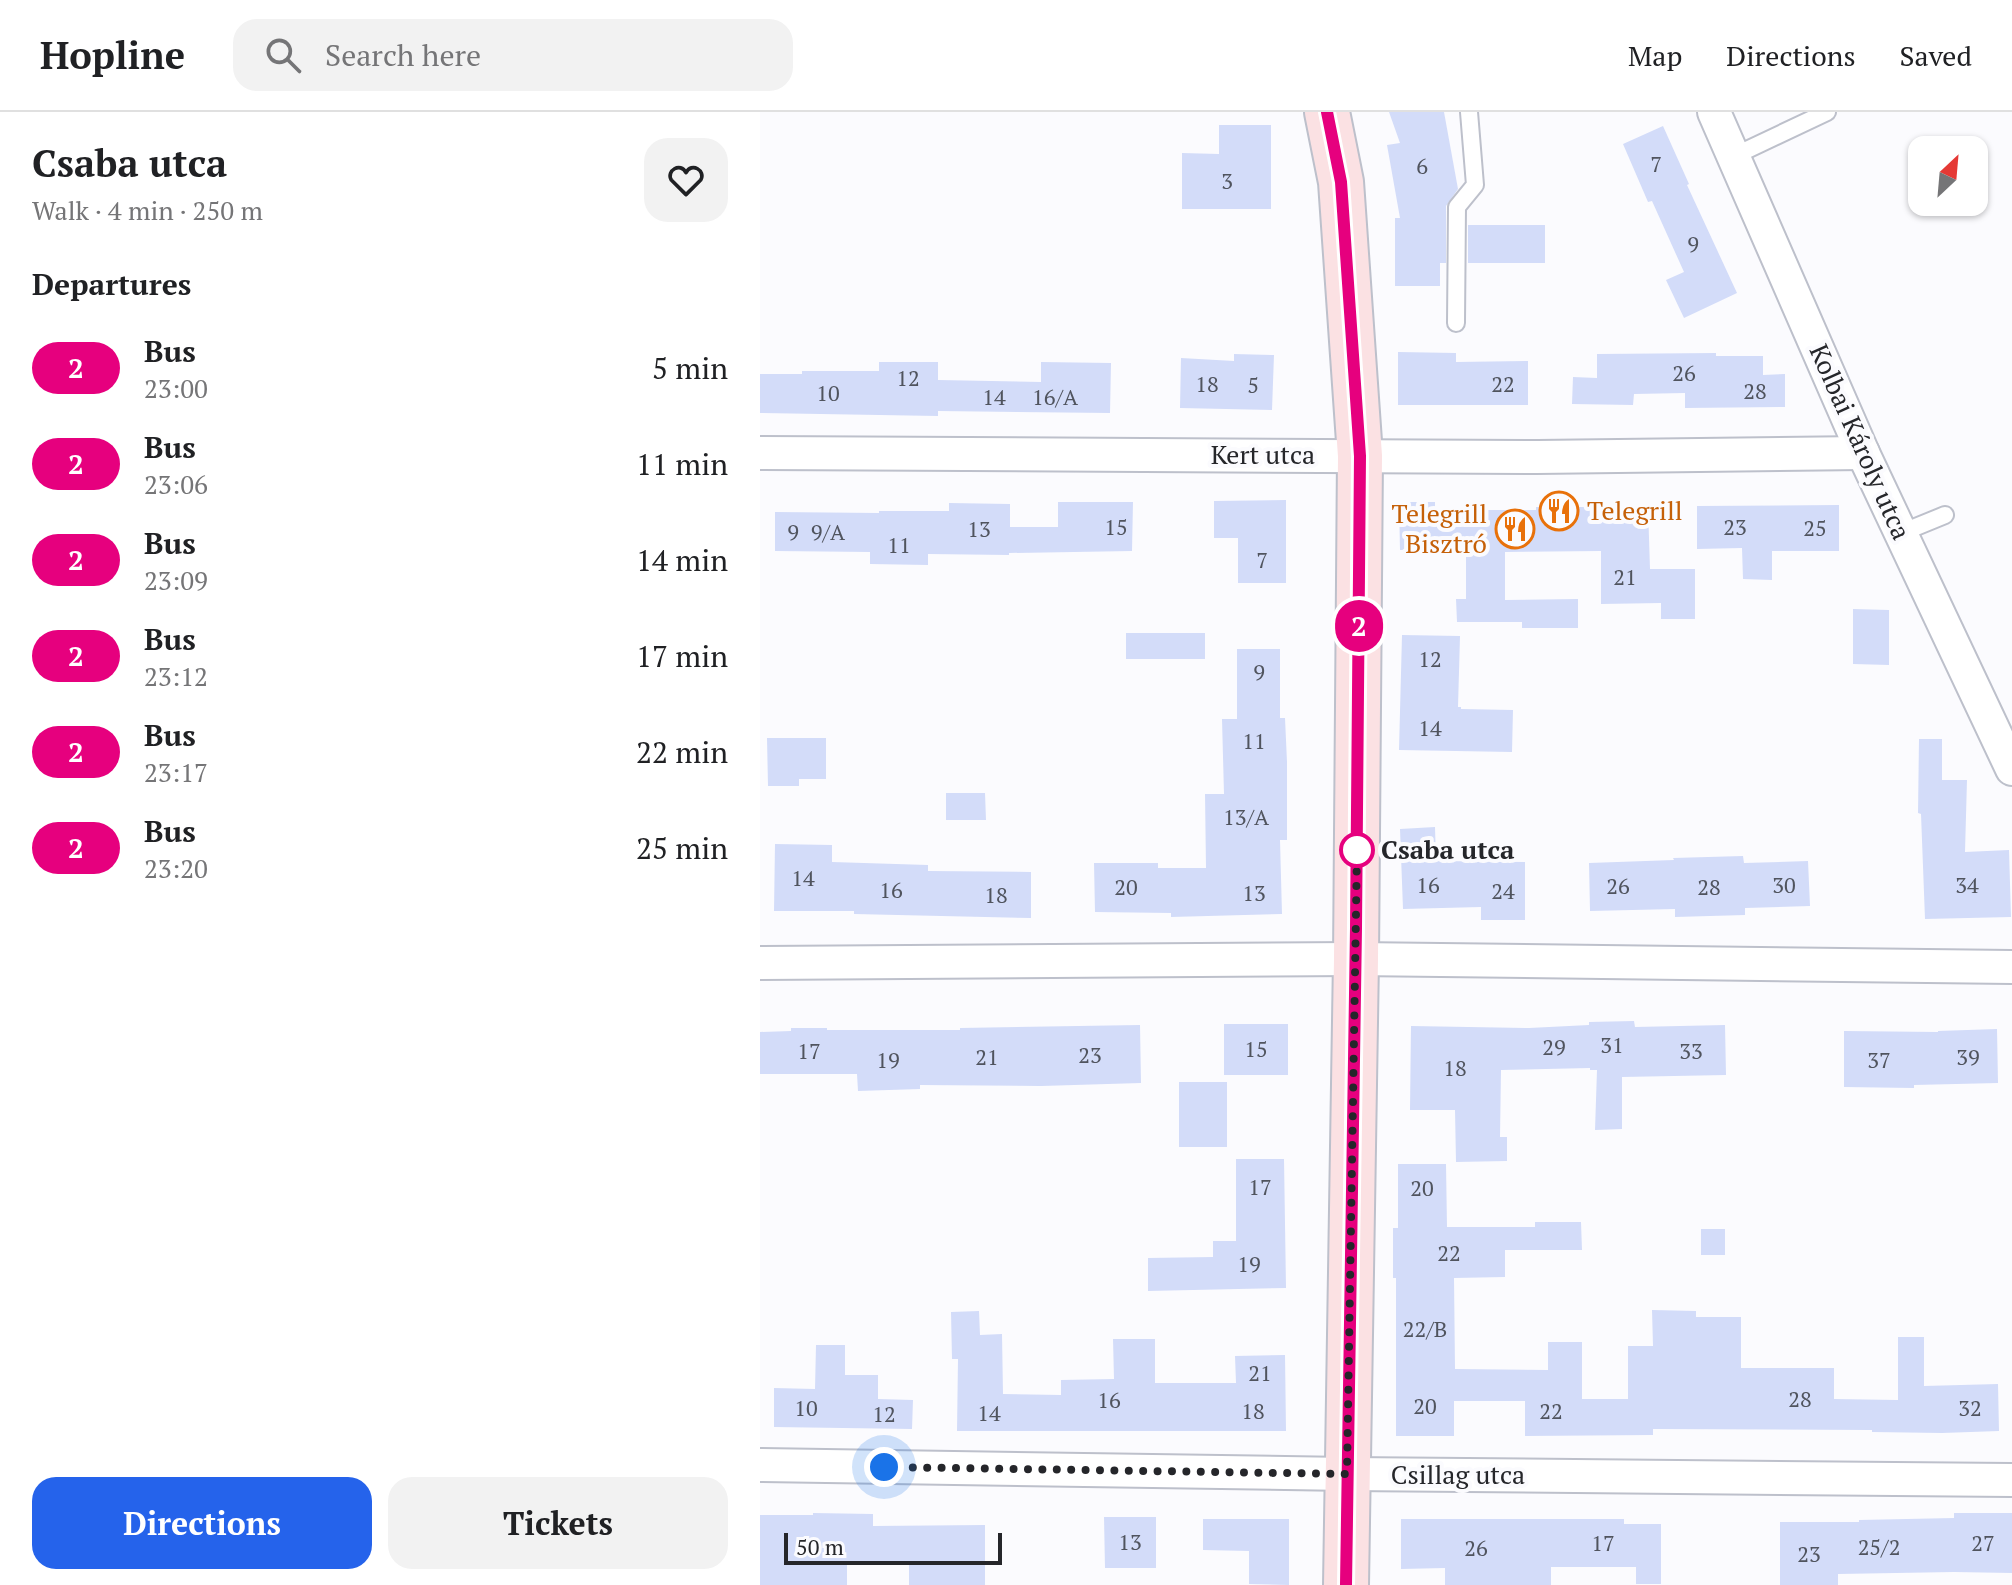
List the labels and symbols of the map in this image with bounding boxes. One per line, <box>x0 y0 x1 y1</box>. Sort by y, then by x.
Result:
north arrow <box>1908 136 1988 216</box>
house number: 7 <box>1650 149 1662 178</box>
house number: 6 <box>1416 151 1428 180</box>
house number: 3 <box>1221 166 1233 195</box>
house number: 9 <box>1687 229 1699 258</box>
street label: Kolbai Károly utca <box>1803 338 1919 545</box>
house number: 26 <box>1672 358 1696 387</box>
house number: 12 <box>896 363 920 392</box>
house number: 18 <box>1195 369 1219 398</box>
house number: 22 <box>1491 369 1515 398</box>
house number: 5 <box>1247 370 1259 399</box>
house number: 28 <box>1743 376 1767 405</box>
house number: 10 <box>816 378 840 407</box>
house number: 14 <box>982 382 1006 411</box>
house number: 16/A <box>1032 382 1079 411</box>
street label: Kert utca <box>1211 437 1315 471</box>
restaurant icon: Telegrill <box>1538 490 1580 532</box>
place label: Telegrill <box>1587 493 1683 527</box>
place label: Telegrill Bisztró <box>1391 496 1487 560</box>
restaurant icon: Telegrill Bisztró <box>1494 508 1536 550</box>
house number: 15 <box>1104 512 1128 541</box>
house number: 23 <box>1723 512 1747 541</box>
house number: 25 <box>1803 513 1827 542</box>
house number: 13 <box>967 514 991 543</box>
house number: 9 <box>787 517 799 546</box>
house number: 9/A <box>811 517 846 546</box>
house number: 11 <box>887 530 911 559</box>
house number: 7 <box>1256 545 1268 574</box>
house number: 21 <box>1613 562 1637 591</box>
line badge: 2 <box>1333 600 1385 652</box>
house number: 12 <box>1418 644 1442 673</box>
house number: 9 <box>1253 657 1265 686</box>
house number: 14 <box>1418 713 1442 742</box>
house number: 11 <box>1242 726 1266 755</box>
house number: 13/A <box>1223 802 1270 831</box>
place label: Csaba utca <box>1381 832 1515 866</box>
marker: Csaba utca <box>1340 833 1374 867</box>
house number: 14 <box>791 863 815 892</box>
house number: 16 <box>1416 870 1440 899</box>
house number: 30 <box>1772 870 1796 899</box>
house number: 34 <box>1955 870 1979 899</box>
house number: 26 <box>1606 871 1630 900</box>
house number: 20 <box>1114 872 1138 901</box>
house number: 28 <box>1697 872 1721 901</box>
house number: 16 <box>879 875 903 904</box>
house number: 24 <box>1491 876 1515 905</box>
house number: 13 <box>1242 878 1266 907</box>
house number: 18 <box>984 880 1008 909</box>
house number: 31 <box>1600 1030 1624 1059</box>
house number: 29 <box>1542 1032 1566 1061</box>
house number: 15 <box>1244 1034 1268 1063</box>
house number: 17 <box>797 1036 821 1065</box>
house number: 33 <box>1679 1036 1703 1065</box>
house number: 23 <box>1078 1040 1102 1069</box>
house number: 21 <box>975 1042 999 1071</box>
house number: 39 <box>1956 1042 1980 1071</box>
house number: 19 <box>876 1045 900 1074</box>
house number: 37 <box>1867 1045 1891 1074</box>
house number: 18 <box>1443 1053 1467 1082</box>
house number: 17 <box>1248 1172 1272 1201</box>
house number: 20 <box>1410 1173 1434 1202</box>
house number: 22 <box>1437 1238 1461 1267</box>
house number: 19 <box>1237 1249 1261 1278</box>
house number: 22/B <box>1403 1314 1447 1343</box>
house number: 21 <box>1248 1358 1272 1387</box>
house number: 28 <box>1788 1384 1812 1413</box>
house number: 16 <box>1097 1385 1121 1414</box>
house number: 20 <box>1413 1391 1437 1420</box>
house number: 10 <box>794 1393 818 1422</box>
house number: 32 <box>1958 1393 1982 1422</box>
house number: 18 <box>1241 1396 1265 1425</box>
house number: 22 <box>1539 1396 1563 1425</box>
house number: 14 <box>977 1398 1001 1427</box>
house number: 12 <box>872 1399 896 1428</box>
your location <box>864 1447 904 1487</box>
street label: Csillag utca <box>1391 1457 1525 1491</box>
house number: 13 <box>1118 1527 1142 1556</box>
house number: 17 <box>1591 1528 1615 1557</box>
house number: 27 <box>1971 1528 1995 1557</box>
scale bar <box>784 1529 1002 1565</box>
house number: 25/2 <box>1858 1532 1900 1561</box>
house number: 26 <box>1464 1533 1488 1562</box>
house number: 23 <box>1797 1539 1821 1568</box>

